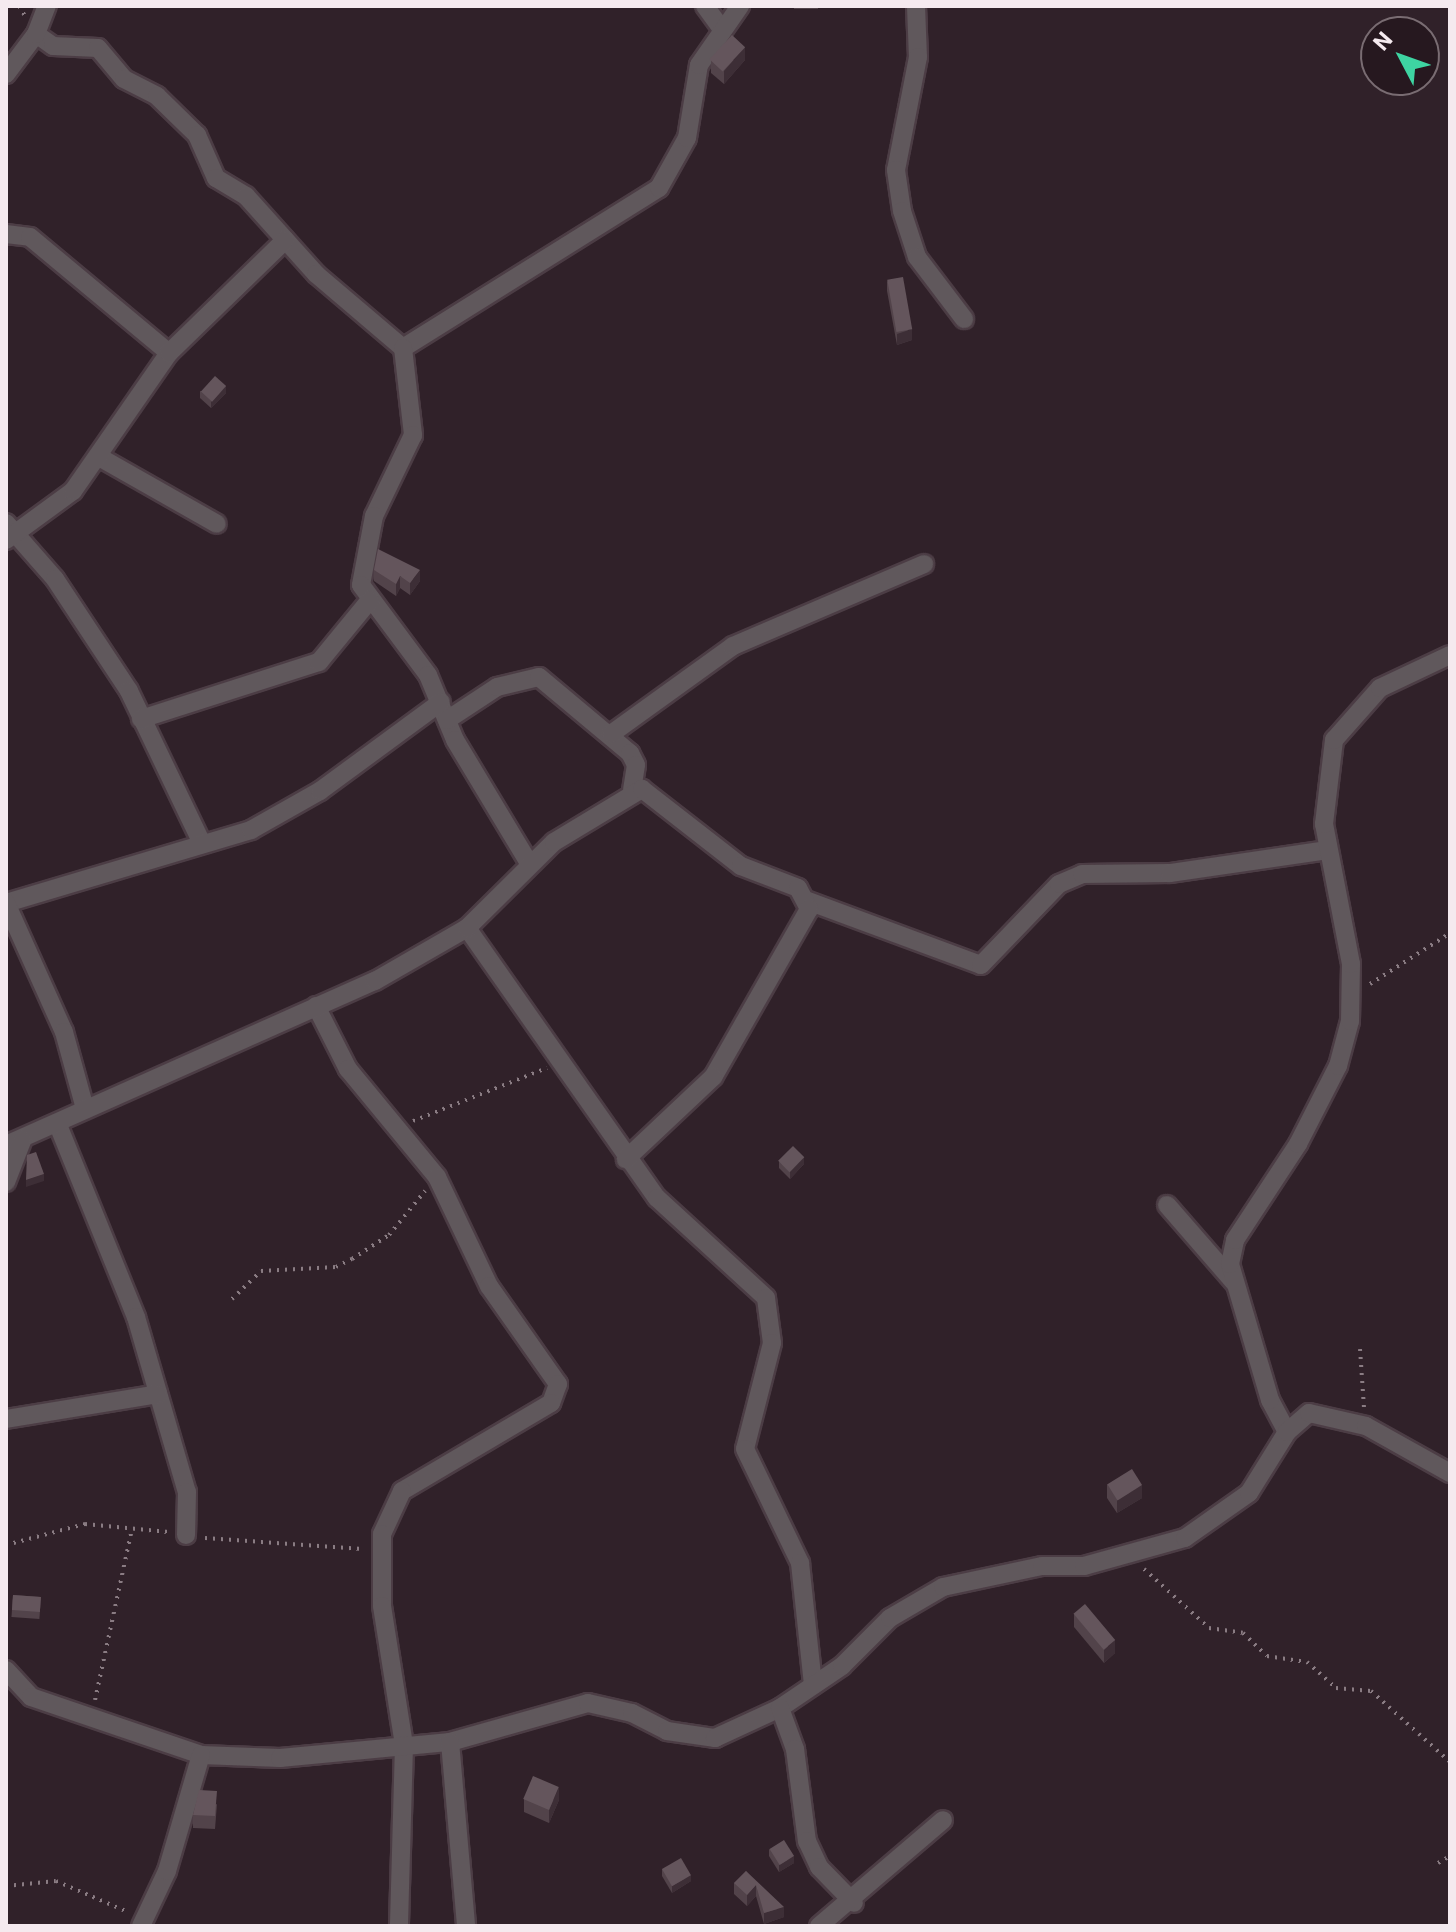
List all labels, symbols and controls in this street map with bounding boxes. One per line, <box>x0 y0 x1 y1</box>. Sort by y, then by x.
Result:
north arrow <box>1360 16 1440 96</box>
text: N <box>1368 27 1398 55</box>

